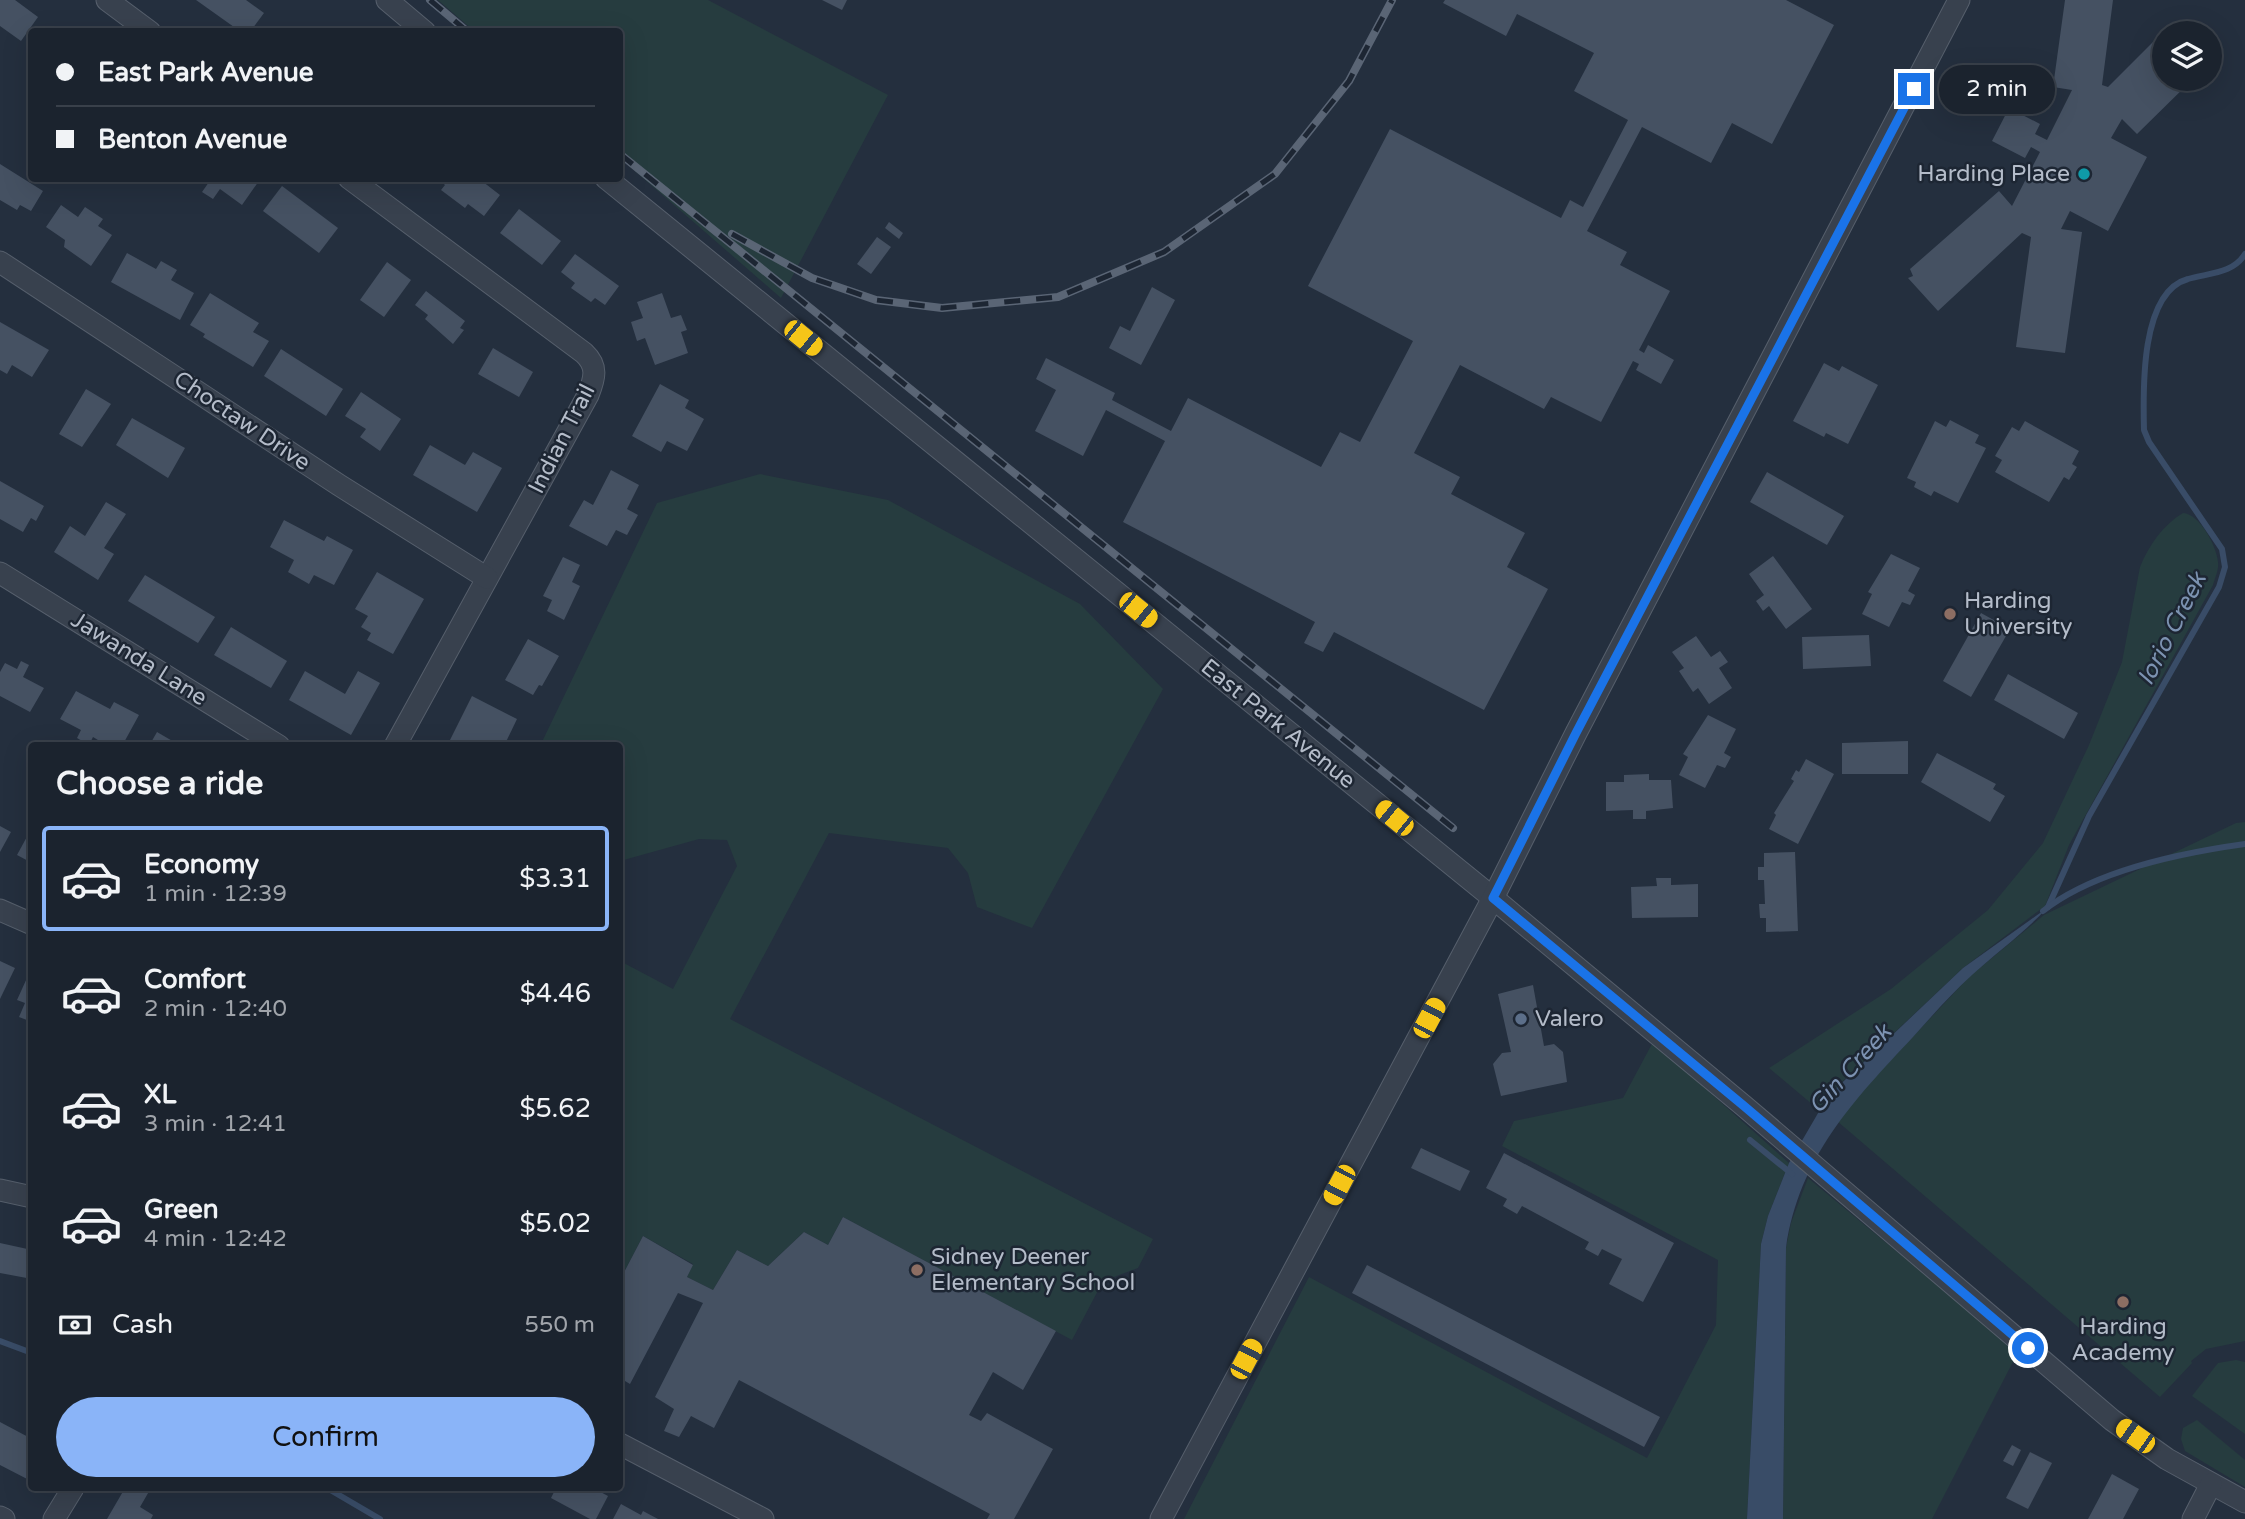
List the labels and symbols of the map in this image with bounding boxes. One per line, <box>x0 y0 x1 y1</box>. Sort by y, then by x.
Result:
callout: 2 min <box>1938 64 2054 114</box>
route end <box>1898 73 1930 105</box>
place label: Harding Place <box>1917 160 2070 188</box>
marker: Harding Place <box>2076 166 2092 182</box>
car <box>781 317 826 359</box>
street label: Choctaw Drive <box>168 365 316 477</box>
street label: Indian Trail <box>522 379 602 499</box>
water label: Iorio Creek <box>2131 566 2214 690</box>
place label: Harding University <box>1964 587 2072 641</box>
car <box>1116 589 1161 631</box>
street label: Jawanda Lane <box>66 606 212 712</box>
marker: Harding University <box>1942 606 1958 622</box>
street label: East Park Avenue <box>1195 653 1361 795</box>
car <box>1372 797 1417 839</box>
car <box>1410 995 1449 1041</box>
place label: Valero <box>1535 1005 1604 1033</box>
marker: Valero <box>1513 1011 1529 1027</box>
water label: Gin Creek <box>1802 1017 1899 1120</box>
car <box>1320 1162 1359 1208</box>
place label: Sidney Deener Elementary School <box>931 1243 1135 1297</box>
marker: Sidney Deener Elementary School <box>909 1262 925 1278</box>
marker: Harding Academy <box>2115 1294 2131 1310</box>
place label: Harding Academy <box>2072 1313 2174 1367</box>
route start <box>2012 1332 2044 1364</box>
car <box>1227 1336 1266 1382</box>
car <box>2112 1415 2159 1457</box>

